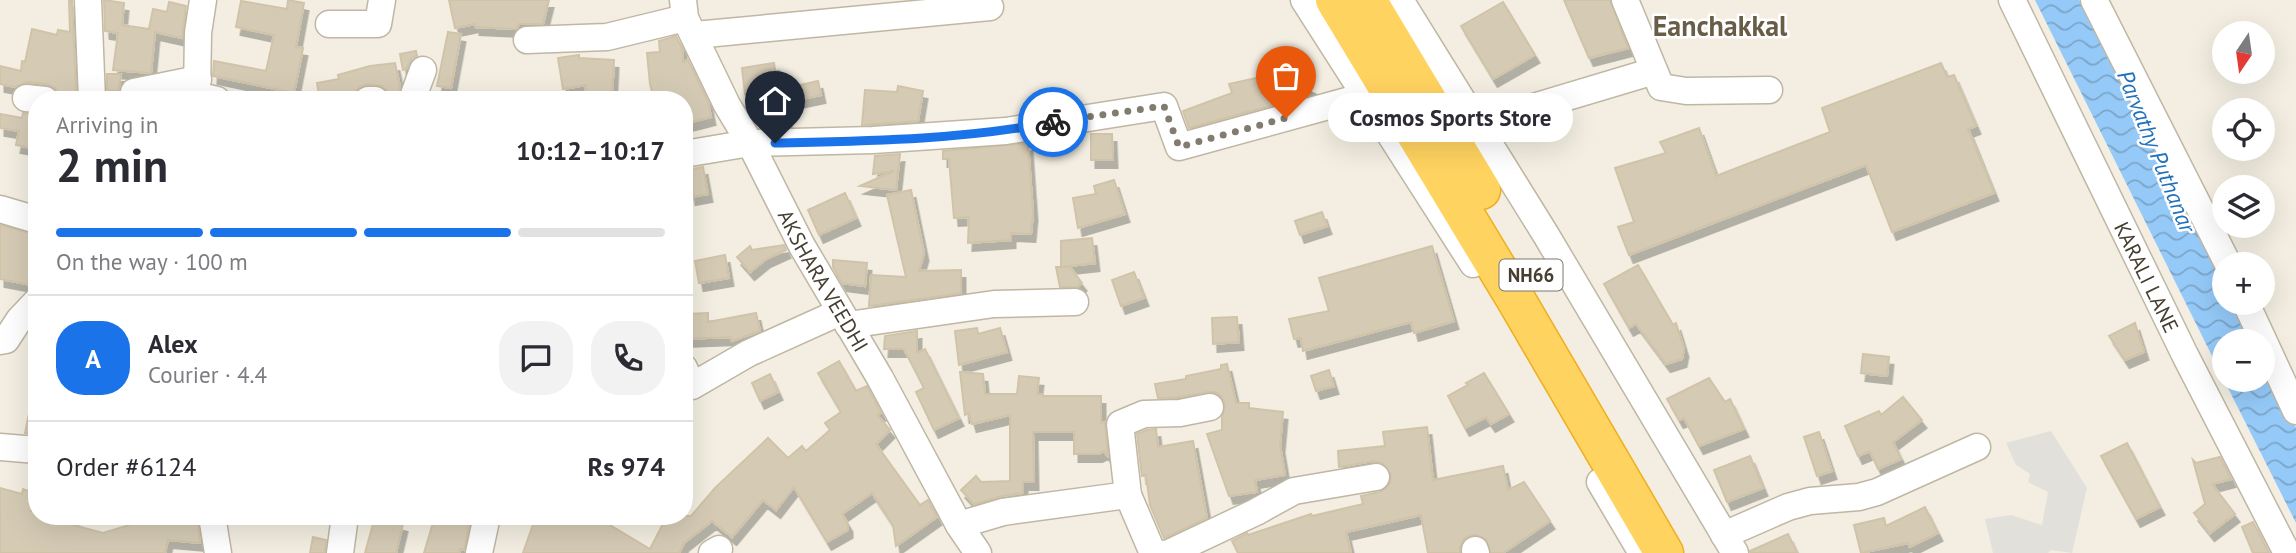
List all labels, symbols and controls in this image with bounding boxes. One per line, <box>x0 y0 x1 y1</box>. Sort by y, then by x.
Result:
district label: Eanchakkal <box>1653 7 1788 44</box>
north arrow <box>2212 21 2275 84</box>
map controls <box>2212 21 2275 392</box>
pin <box>1256 46 1316 118</box>
icon: bag <box>1267 57 1305 95</box>
water label: Parvathy Puthanar <box>2111 66 2203 238</box>
pin <box>745 71 805 143</box>
icon: home <box>756 82 794 120</box>
courier <box>1018 87 1088 157</box>
callout: Cosmos Sports Store <box>1328 94 1573 142</box>
button: locate <box>2212 98 2275 161</box>
icon: bike <box>1034 103 1072 141</box>
text: Cosmos Sports Store <box>1350 103 1551 132</box>
text: Arriving in <box>56 110 158 139</box>
text: 10:12–10:17 <box>516 134 665 167</box>
text: 2 min <box>56 135 168 195</box>
button: layers <box>2212 175 2275 238</box>
street label: AKSHARA VEEDHI <box>772 205 875 356</box>
street label: KARALI LANE <box>2109 217 2185 337</box>
text: On the way · 100 m <box>56 247 248 276</box>
button: + <box>2212 252 2275 315</box>
road number: NH66 <box>1500 260 1562 290</box>
button: chat <box>499 321 573 395</box>
button: phone <box>591 321 665 395</box>
text: Alex <box>148 327 198 360</box>
button: − <box>2212 329 2275 392</box>
text: A <box>85 342 101 375</box>
text: Courier · 4.4 <box>148 360 267 389</box>
text: Order #6124 <box>56 450 196 483</box>
text: Rs 974 <box>588 450 665 483</box>

